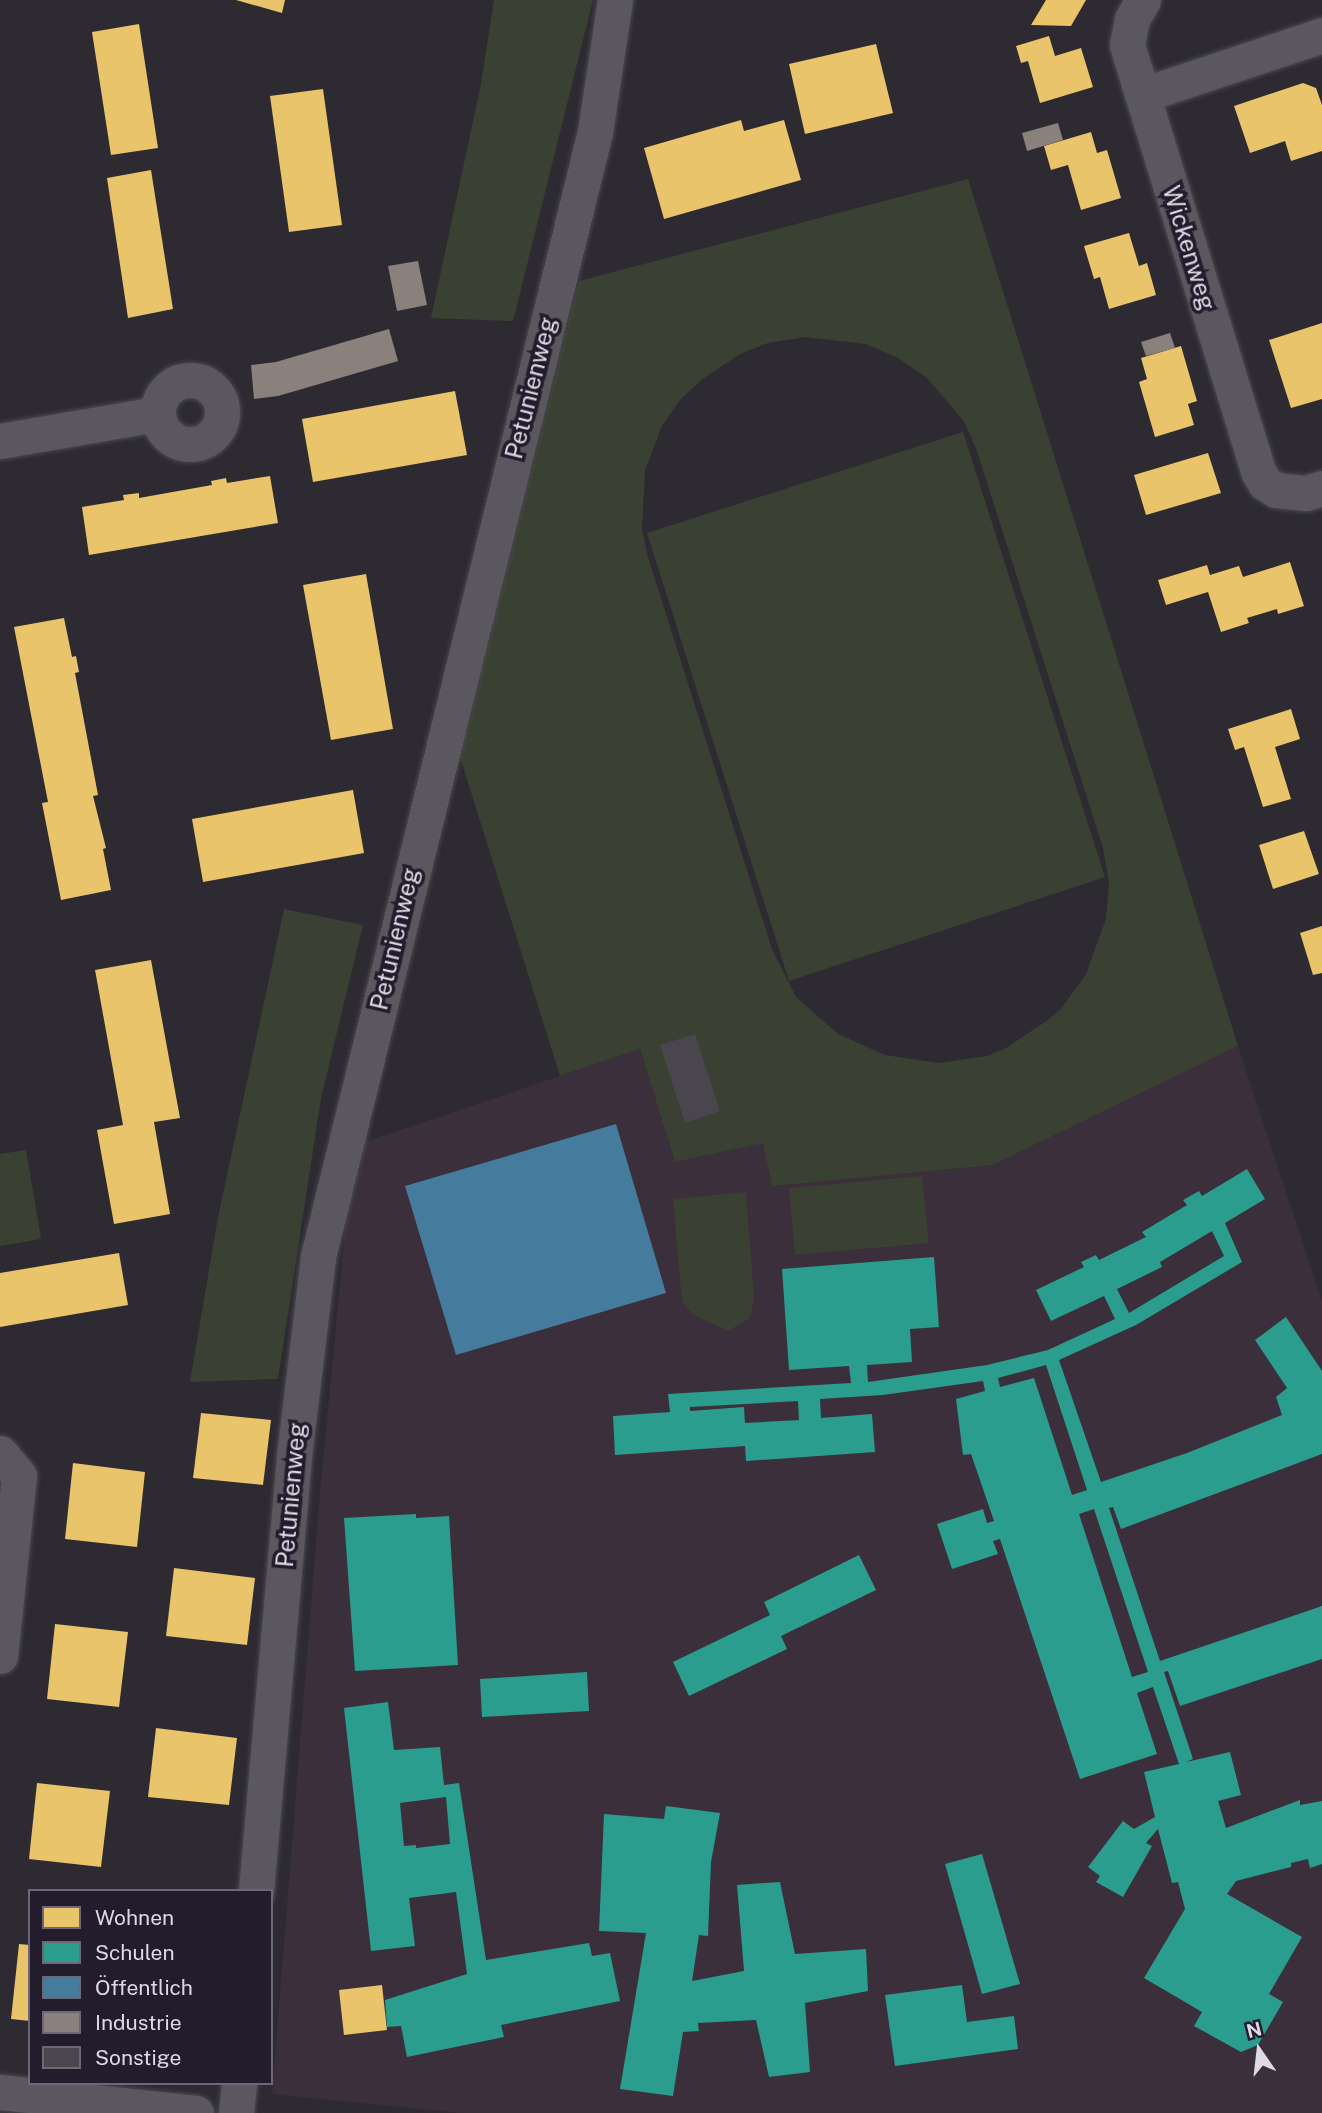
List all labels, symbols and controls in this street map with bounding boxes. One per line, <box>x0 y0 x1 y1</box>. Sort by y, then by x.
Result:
street label: Wickenweg <box>1156 182 1222 314</box>
street label: Petunienweg <box>499 314 563 462</box>
street label: Petunienweg <box>365 865 425 1013</box>
street label: Petunienweg <box>270 1421 312 1569</box>
legend <box>28 1889 273 2085</box>
text: Wohnen <box>95 1905 174 1930</box>
text: Schulen <box>95 1940 175 1965</box>
text: Öffentlich <box>95 1975 193 2000</box>
text: Industrie <box>95 2010 182 2035</box>
north arrow <box>1224 2015 1294 2085</box>
text: N <box>1244 2017 1264 2042</box>
text: Sonstige <box>95 2045 181 2070</box>

